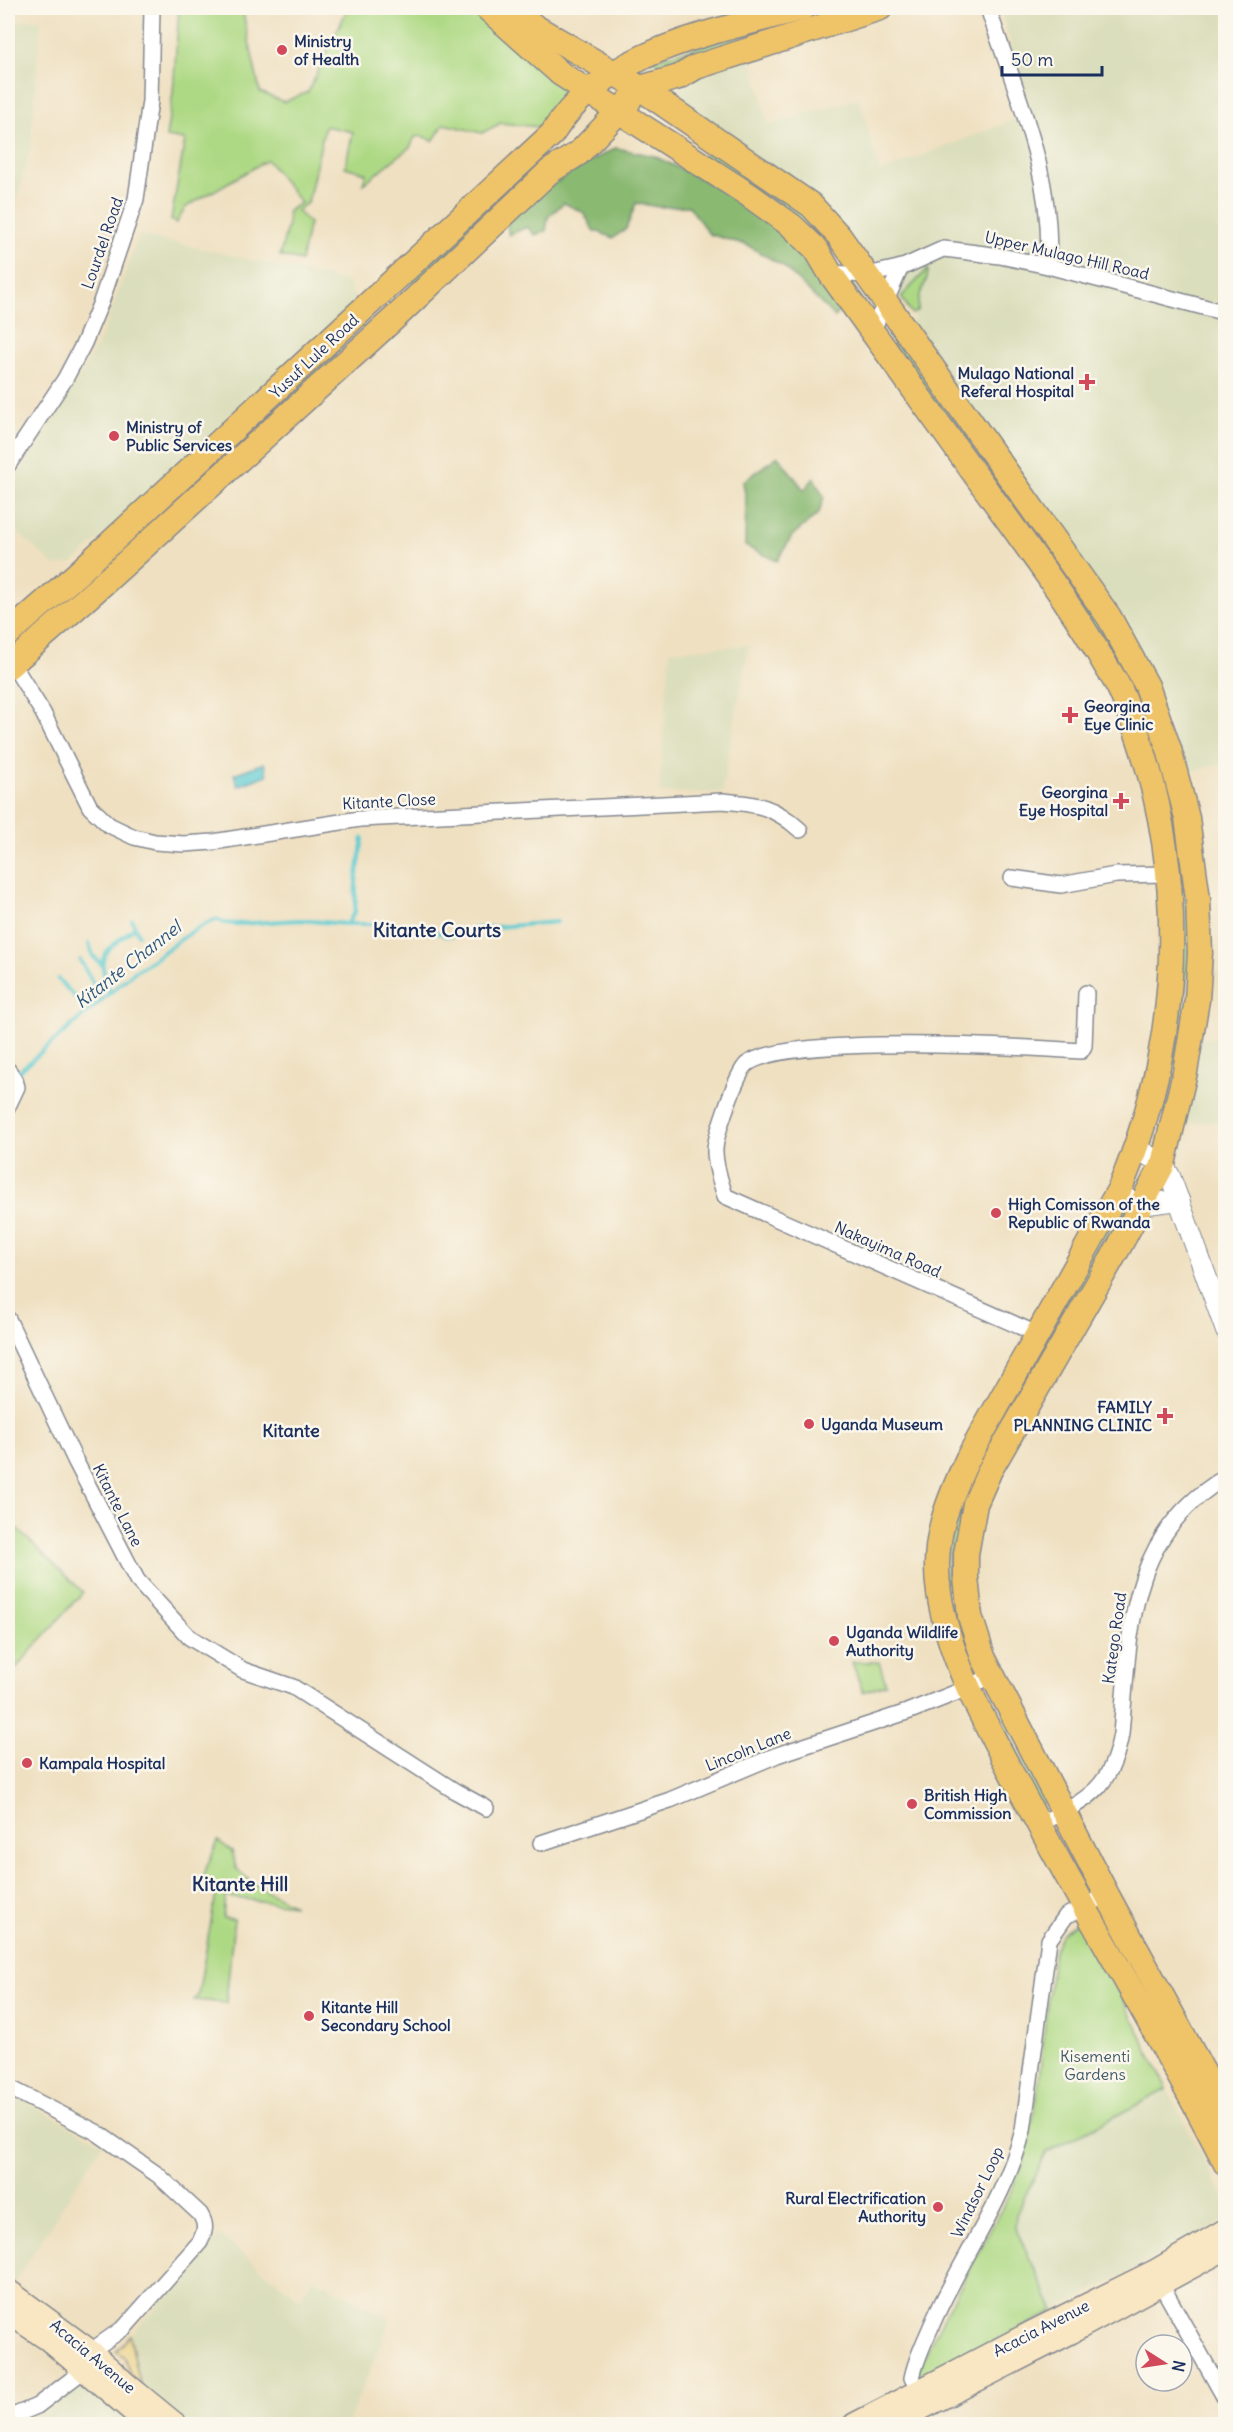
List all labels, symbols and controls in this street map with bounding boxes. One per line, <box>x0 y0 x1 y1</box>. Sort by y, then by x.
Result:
place label: Ministry of Health <box>294 31 359 69</box>
scale bar <box>1002 39 1102 77</box>
marker: Ministry of Health <box>275 43 289 57</box>
text: 50 m <box>1011 48 1053 71</box>
street label: Lourdel Road <box>77 194 127 292</box>
street label: Upper Mulago Hill Road <box>983 226 1151 284</box>
street label: Yusuf Lule Road <box>265 310 363 402</box>
place label: Mulago National Referal Hospital <box>957 363 1074 402</box>
marker: Mulago National Referal Hospital <box>1078 373 1096 391</box>
place label: Ministry of Public Services <box>126 417 232 455</box>
marker: Ministry of Public Services <box>107 429 121 443</box>
place label: Georgina Eye Clinic <box>1084 696 1153 735</box>
marker: Georgina Eye Clinic <box>1061 706 1079 724</box>
place label: Georgina Eye Hospital <box>1019 782 1108 821</box>
street label: Kitante Close <box>342 789 436 813</box>
marker: Georgina Eye Hospital <box>1112 792 1130 810</box>
water label: Kitante Channel <box>70 914 188 1013</box>
district label: Kitante Courts <box>373 917 501 942</box>
place label: High Comisson of the Republic of Rwanda <box>1008 1194 1160 1233</box>
marker: High Comisson of the Republic of Rwanda <box>989 1206 1003 1220</box>
street label: Nakayima Road <box>832 1217 944 1281</box>
place label: FAMILY PLANNING CLINIC <box>1013 1397 1152 1435</box>
marker: FAMILY PLANNING CLINIC <box>1156 1407 1174 1425</box>
place label: Uganda Museum <box>821 1414 943 1435</box>
marker: Uganda Museum <box>802 1417 816 1431</box>
district label: Kitante <box>262 1419 320 1442</box>
street label: Kitante Lane <box>89 1460 147 1550</box>
street label: Katego Road <box>1098 1591 1130 1685</box>
place label: Uganda Wildlife Authority <box>846 1622 959 1661</box>
marker: Uganda Wildlife Authority <box>827 1634 841 1648</box>
street label: Lincoln Lane <box>702 1723 794 1775</box>
place label: Kampala Hospital <box>39 1753 165 1774</box>
marker: Kampala Hospital <box>20 1756 34 1770</box>
place label: British High Commission <box>924 1785 1011 1823</box>
marker: British High Commission <box>905 1797 919 1811</box>
district label: Kitante Hill <box>192 1871 288 1896</box>
place label: Kitante Hill Secondary School <box>321 1997 451 2036</box>
marker: Kitante Hill Secondary School <box>302 2009 316 2023</box>
park label: Kisementi Gardens <box>1060 2046 1130 2084</box>
street label: Windsor Loop <box>946 2143 1008 2241</box>
place label: Rural Electrification Authority <box>785 2188 926 2227</box>
marker: Rural Electrification Authority <box>931 2200 945 2214</box>
street label: Acacia Avenue <box>989 2295 1093 2361</box>
street label: Acacia Avenue <box>46 2314 140 2398</box>
north arrow <box>1134 2333 1194 2393</box>
text: N <box>1168 2359 1190 2374</box>

